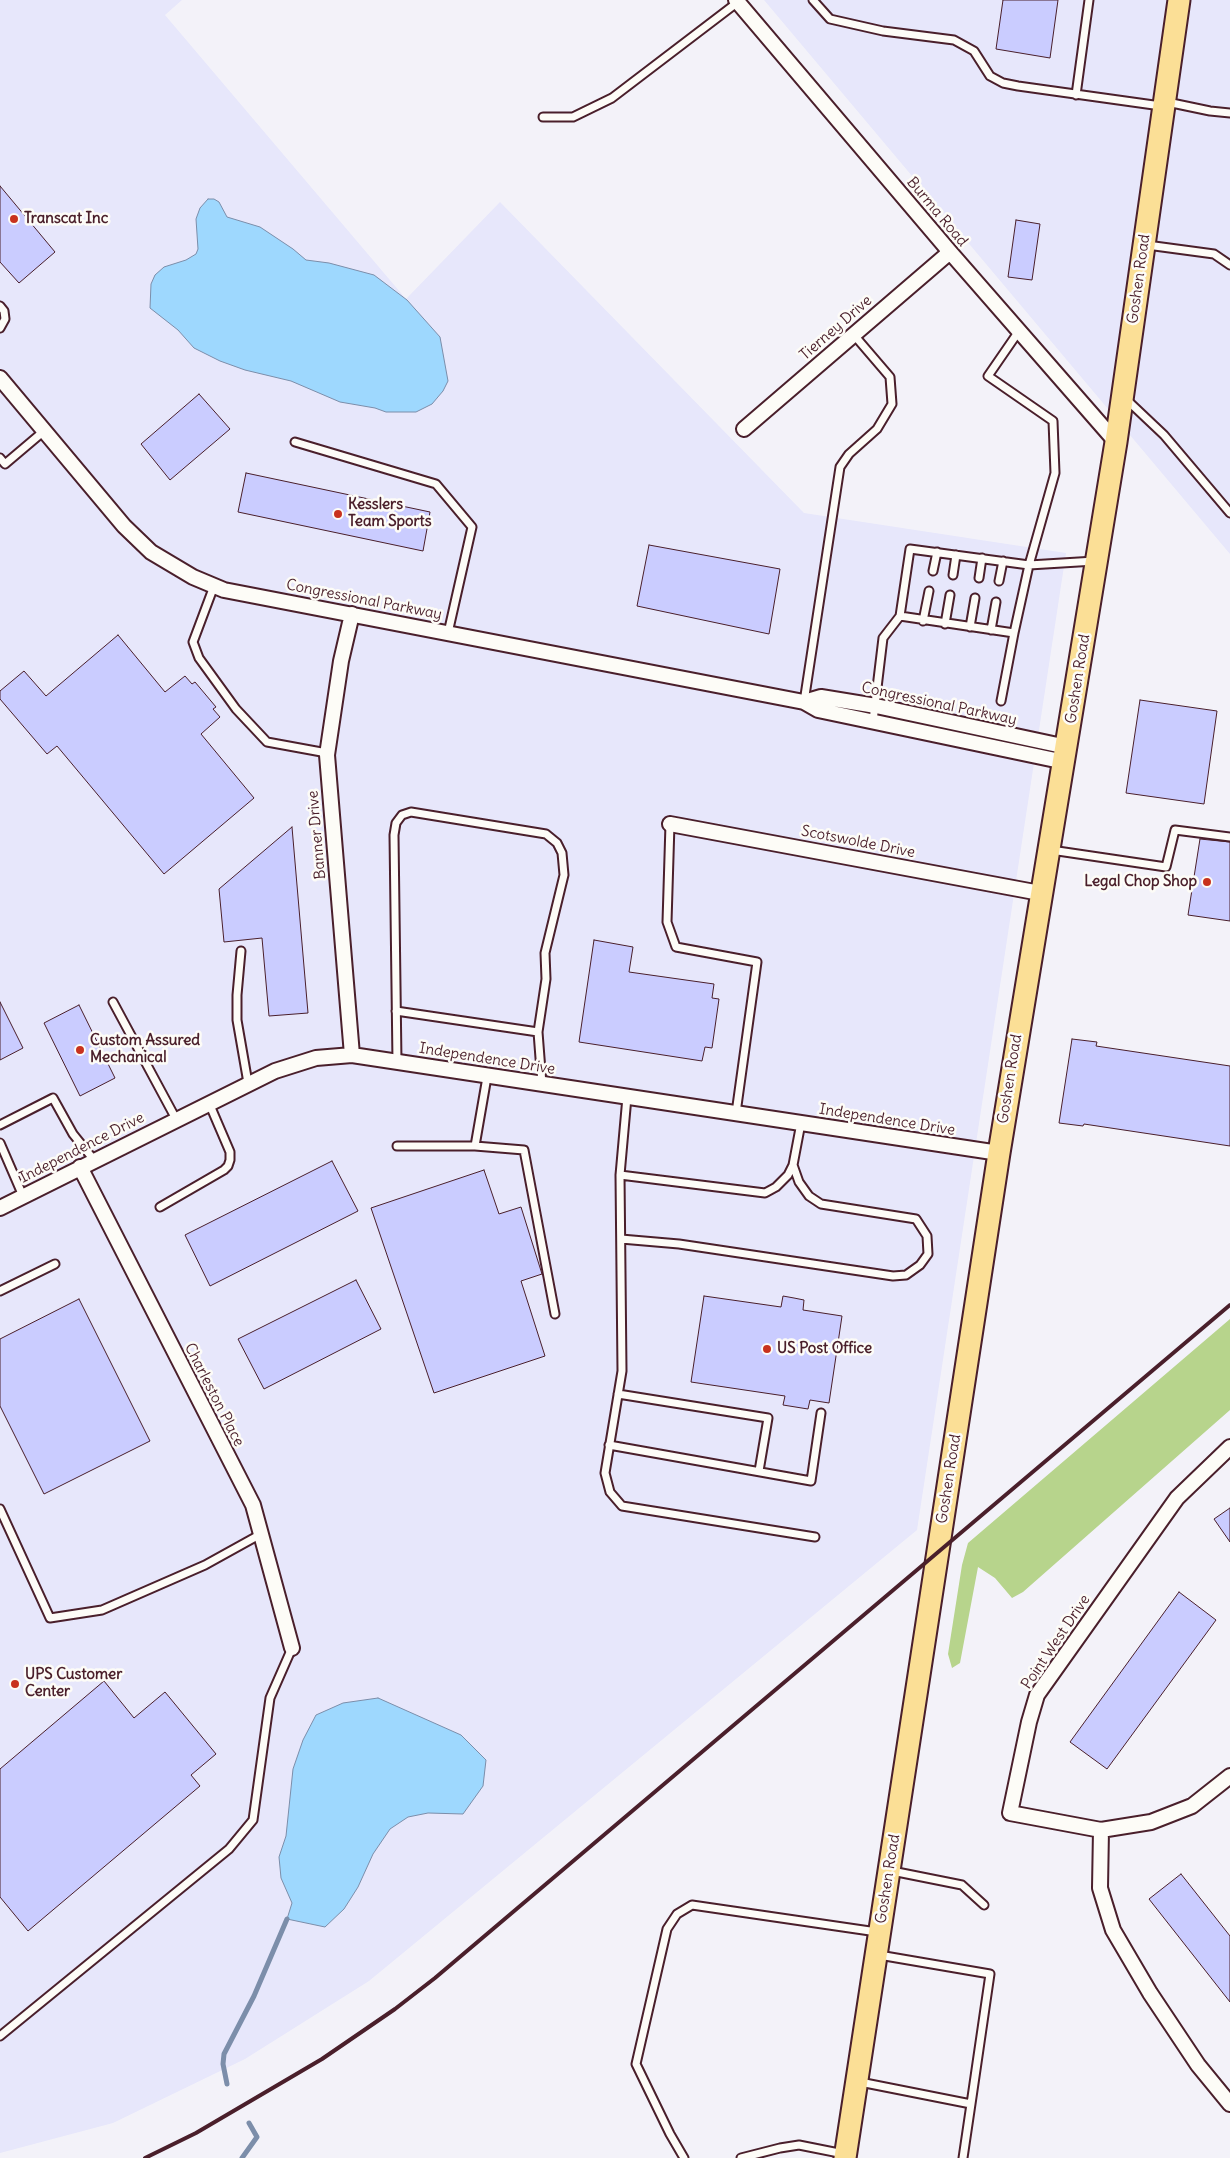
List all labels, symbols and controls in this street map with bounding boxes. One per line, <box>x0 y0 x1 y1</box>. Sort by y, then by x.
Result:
street label: Burma Road <box>903 174 971 250</box>
place label: Transcat Inc <box>24 210 108 228</box>
marker: Transcat Inc <box>8 213 20 225</box>
street label: Goshen Road <box>1124 233 1154 325</box>
street label: Tierney Drive <box>796 292 876 364</box>
place label: Kesslers Team Sports <box>348 496 431 531</box>
marker: Kesslers Team Sports <box>332 508 344 520</box>
street label: Congressional Parkway <box>285 576 443 624</box>
street label: Goshen Road <box>1062 633 1094 725</box>
street label: Congressional Parkway <box>860 679 1018 729</box>
street label: Banner Drive <box>304 790 330 880</box>
street label: Scotswolde Drive <box>800 822 916 862</box>
place label: Legal Chop Shop <box>1084 873 1197 891</box>
marker: Legal Chop Shop <box>1201 876 1213 888</box>
place label: Custom Assured Mechanical <box>90 1032 200 1067</box>
street label: Goshen Road <box>994 1033 1026 1125</box>
street label: Independence Drive <box>418 1039 556 1079</box>
marker: Custom Assured Mechanical <box>74 1044 86 1056</box>
street label: Independence Drive <box>818 1100 956 1140</box>
street label: Independence Drive <box>17 1109 147 1187</box>
street label: Charleston Place <box>180 1340 248 1450</box>
place label: US Post Office <box>777 1340 872 1358</box>
marker: US Post Office <box>761 1343 773 1355</box>
street label: Goshen Road <box>933 1433 965 1525</box>
street label: Point West Drive <box>1018 1591 1094 1693</box>
place label: UPS Customer Center <box>25 1666 122 1701</box>
marker: UPS Customer Center <box>9 1678 21 1690</box>
street label: Goshen Road <box>872 1833 904 1925</box>

